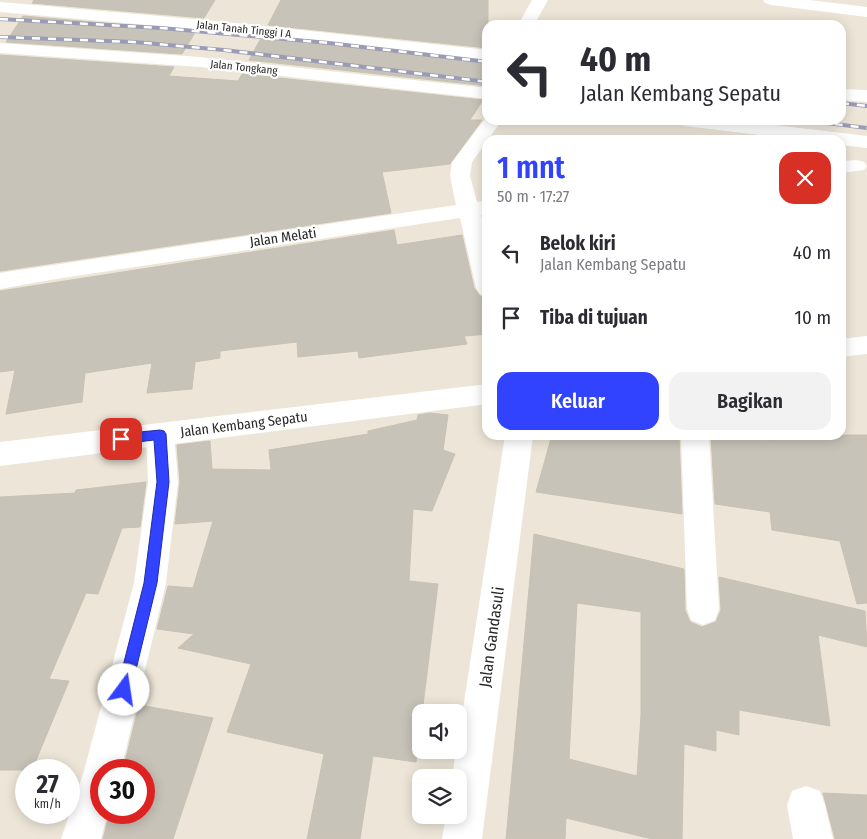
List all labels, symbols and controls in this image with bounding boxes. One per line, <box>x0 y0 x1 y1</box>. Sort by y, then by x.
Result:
street label: Jalan Tanah Tinggi I A <box>196 18 292 41</box>
text: 40 m <box>580 38 651 80</box>
icon: left <box>497 40 562 105</box>
street label: Jalan Tongkang <box>210 58 279 78</box>
text: Jalan Kembang Sepatu <box>580 80 781 107</box>
text: 1 mnt <box>497 150 565 186</box>
button: close <box>779 152 831 204</box>
text: 50 m · 17:27 <box>497 187 569 206</box>
street label: Jalan Melati <box>249 224 318 251</box>
text: Belok kiri <box>540 232 616 255</box>
icon: left <box>497 239 525 267</box>
text: 40 m <box>793 241 831 264</box>
text: Jalan Kembang Sepatu <box>540 255 686 274</box>
icon: arrive <box>497 304 525 332</box>
text: Tiba di tujuan <box>540 306 648 329</box>
text: 10 m <box>795 306 831 329</box>
button: Keluar <box>497 372 659 430</box>
button: Bagikan <box>669 372 831 430</box>
street label: Jalan Kembang Sepatu <box>180 408 309 441</box>
pin <box>100 418 142 460</box>
icon: arrive <box>107 425 135 453</box>
street label: Jalan Gandasuli <box>475 586 508 689</box>
position arrow <box>97 663 149 715</box>
map controls <box>412 704 467 824</box>
button: sound <box>412 704 467 759</box>
speed limit sign: 30 <box>90 759 155 824</box>
button: layers <box>412 769 467 824</box>
text: 27 <box>36 770 59 800</box>
text: km/h <box>34 797 61 811</box>

